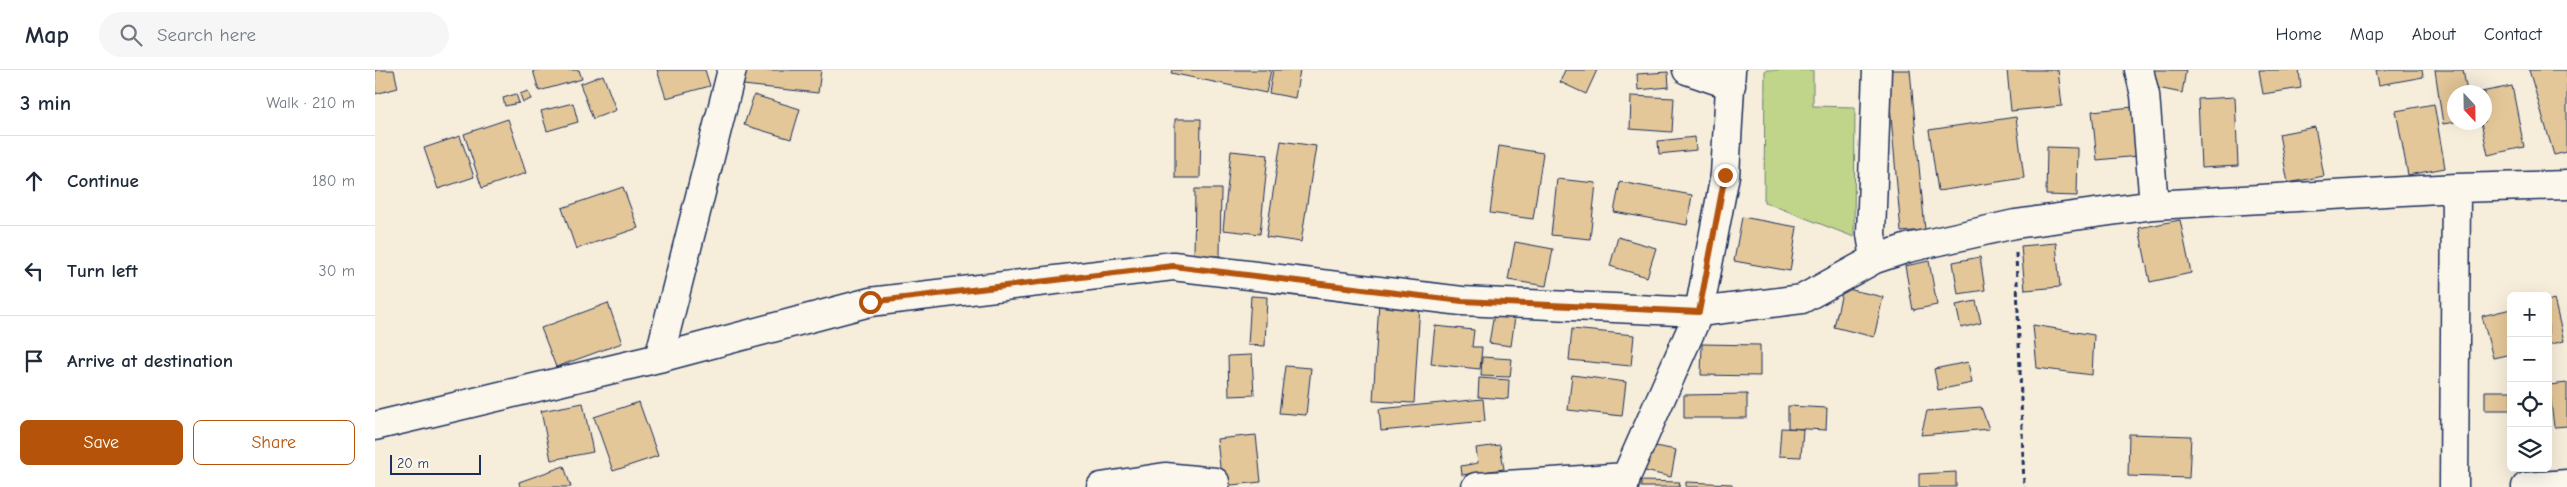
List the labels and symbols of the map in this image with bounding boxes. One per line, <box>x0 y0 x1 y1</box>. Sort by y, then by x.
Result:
north arrow <box>2447 85 2492 130</box>
route end <box>1714 164 1737 187</box>
route start <box>859 291 882 314</box>
scale bar <box>390 452 481 475</box>

